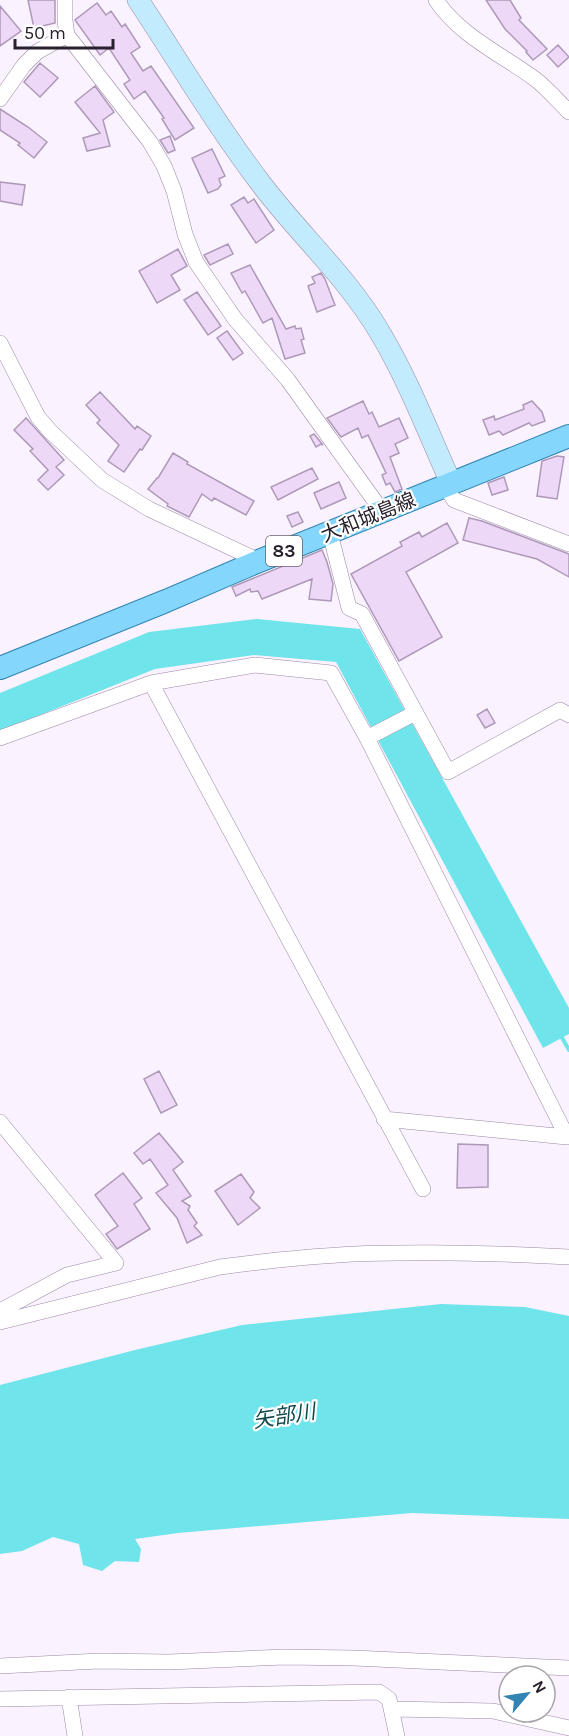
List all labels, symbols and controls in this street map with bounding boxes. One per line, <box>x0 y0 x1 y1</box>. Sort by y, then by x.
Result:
scale bar <box>15 12 112 50</box>
text: 50 m <box>24 22 66 44</box>
street label: 大和城島線 <box>318 488 419 547</box>
road number: 83 <box>266 536 302 566</box>
water label: 矢部川 <box>251 1399 319 1433</box>
north arrow <box>497 1664 557 1724</box>
text: N <box>529 1677 551 1697</box>

